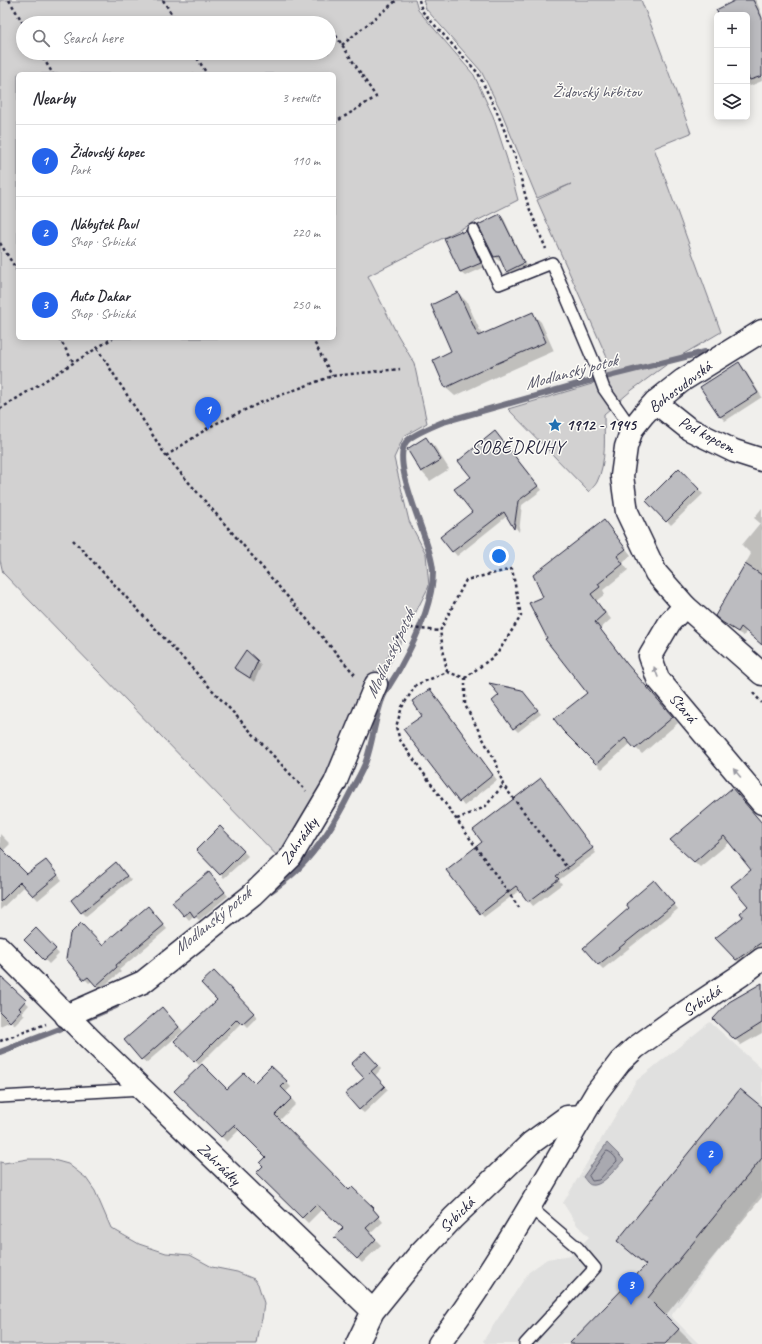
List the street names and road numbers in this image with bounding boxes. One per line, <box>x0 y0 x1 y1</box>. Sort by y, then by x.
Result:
street label: Bohosudovská <box>644 356 717 417</box>
street label: Pod kopcem <box>675 412 740 459</box>
street label: Stará <box>665 689 703 729</box>
street label: Zahrádky <box>276 812 323 868</box>
street label: Srbická <box>679 980 727 1021</box>
street label: Zahrádky <box>193 1138 246 1191</box>
street label: Srbická <box>435 1192 480 1237</box>

